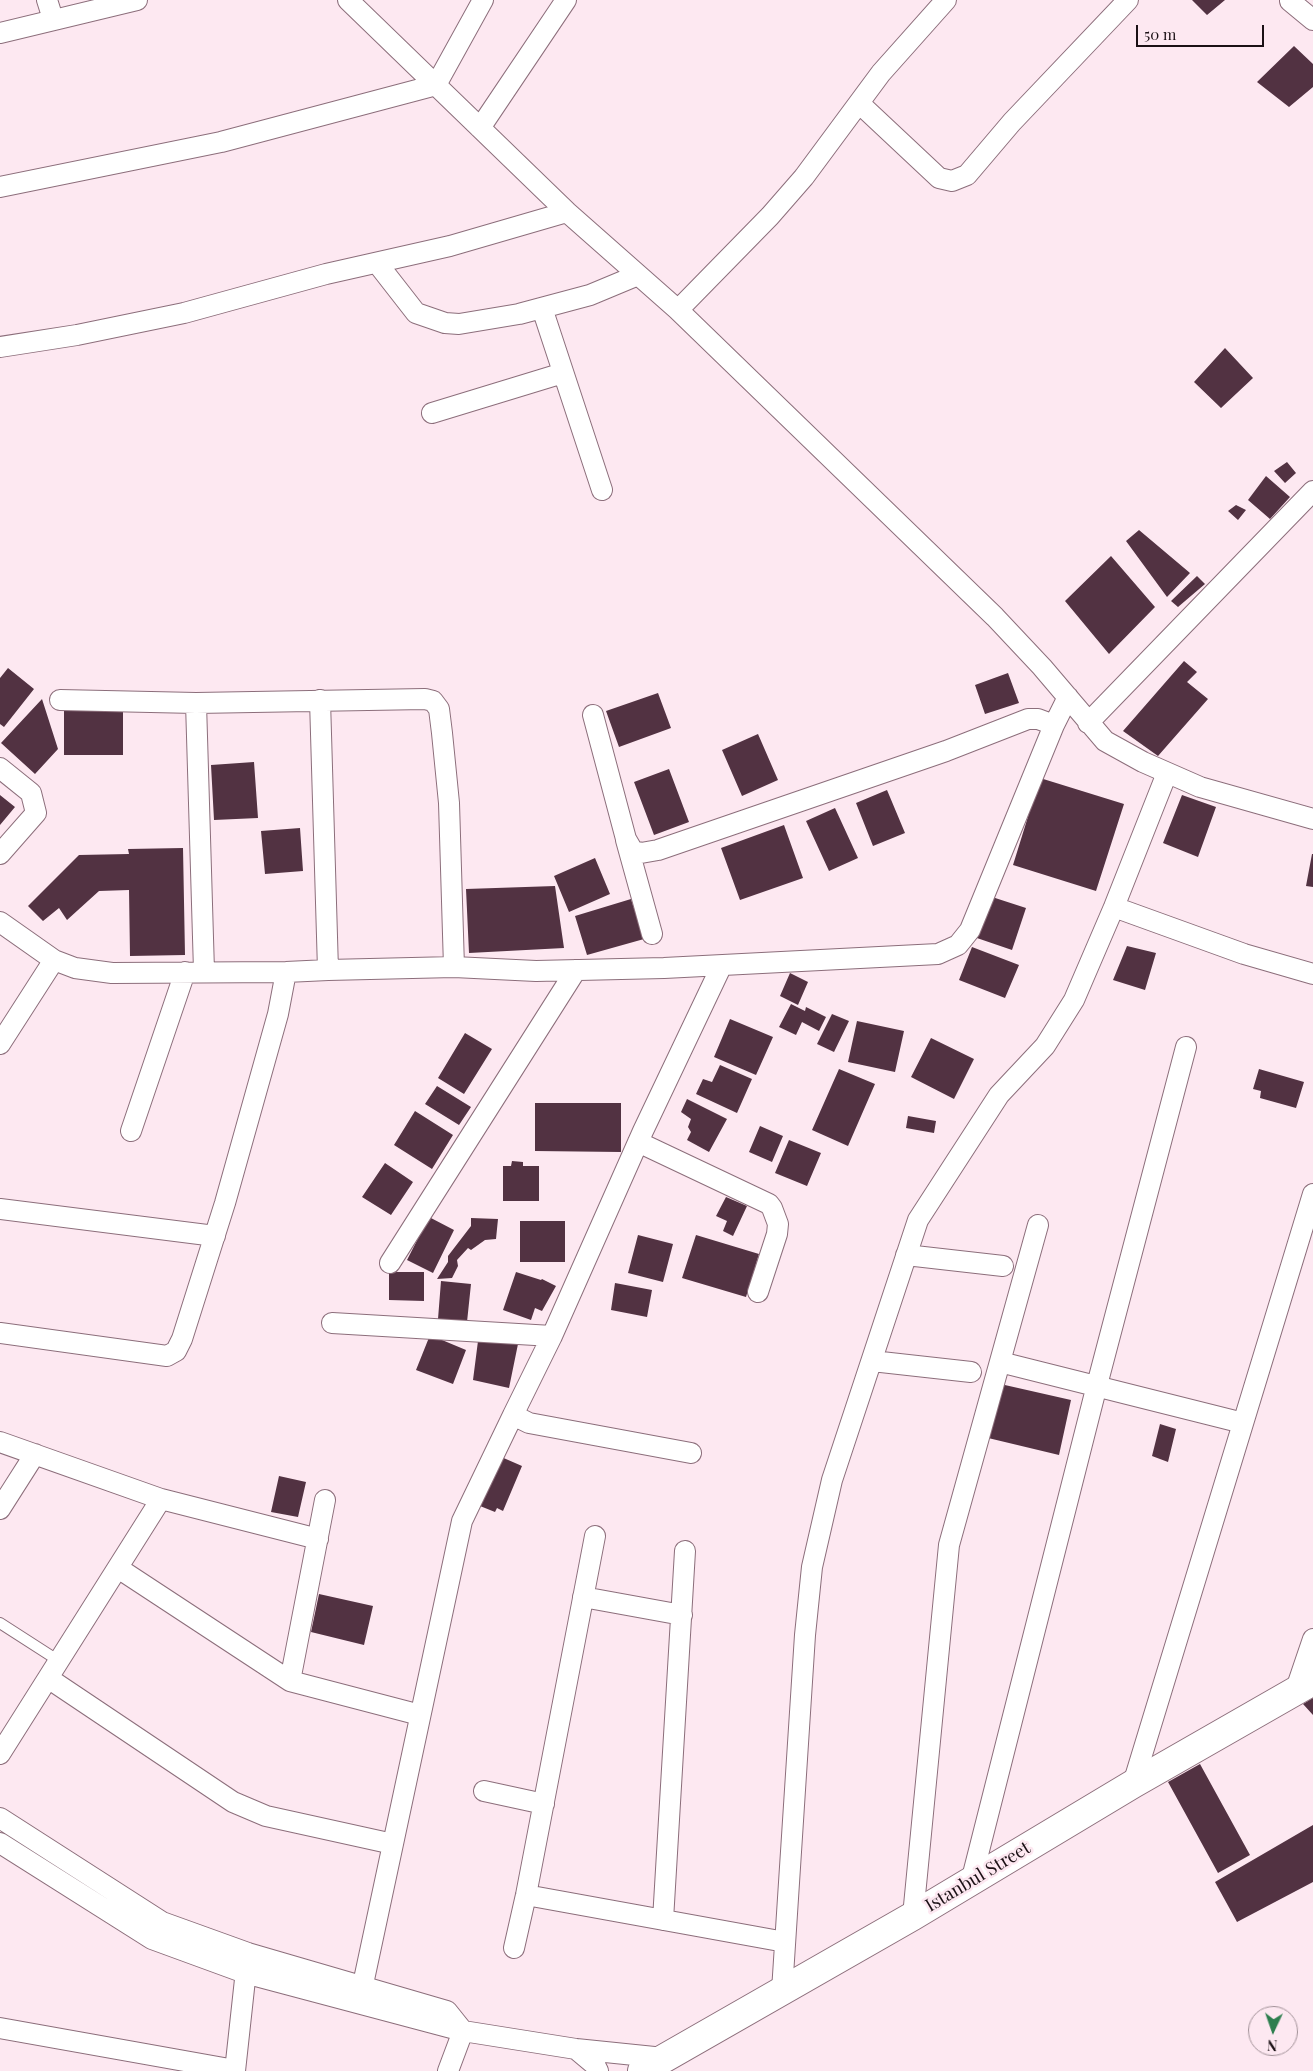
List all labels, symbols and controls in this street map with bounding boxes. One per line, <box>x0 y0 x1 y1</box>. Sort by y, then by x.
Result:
scale bar <box>1138 15 1266 47</box>
text: 50 m <box>1144 24 1176 44</box>
street label: Istanbul Street <box>922 1837 1034 1917</box>
north arrow <box>1248 2006 1298 2056</box>
text: N <box>1267 2036 1278 2055</box>

